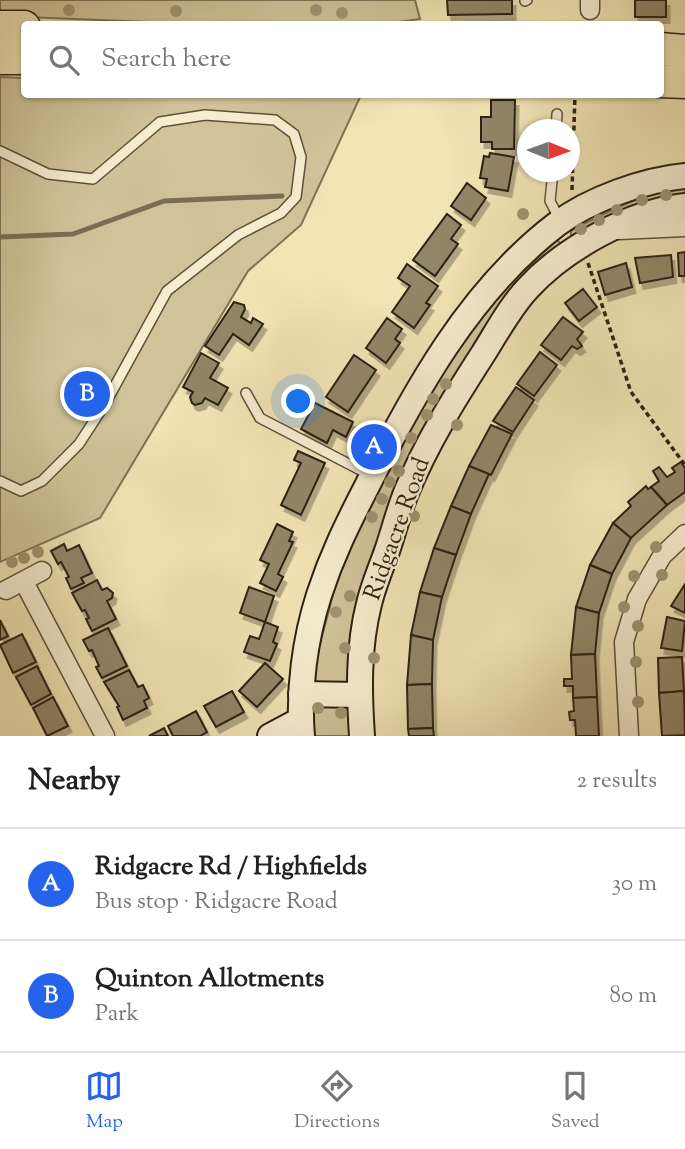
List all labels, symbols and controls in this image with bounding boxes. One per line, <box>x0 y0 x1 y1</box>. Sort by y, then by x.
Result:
search box <box>21 21 664 98</box>
icon: search <box>45 41 83 79</box>
text: Search here <box>101 41 231 78</box>
north arrow <box>517 119 580 182</box>
pin: B <box>64 368 110 420</box>
your location <box>281 384 315 418</box>
pin: A <box>351 421 397 473</box>
street label: Ridgacre Road <box>356 452 440 605</box>
text: Nearby <box>28 760 120 803</box>
text: 2 results <box>577 765 657 798</box>
text: Ridgacre Rd / Highfields <box>95 849 367 886</box>
text: A <box>42 868 60 901</box>
text: 30 m <box>612 868 657 901</box>
text: Bus stop · Ridgacre Road <box>95 886 338 919</box>
text: Quinton Allotments <box>95 961 324 998</box>
text: B <box>44 980 58 1013</box>
text: 80 m <box>609 980 657 1013</box>
text: Park <box>95 998 139 1031</box>
tab: Map <box>85 1067 123 1136</box>
tab: Directions <box>294 1067 380 1136</box>
tab: Saved <box>551 1067 600 1136</box>

